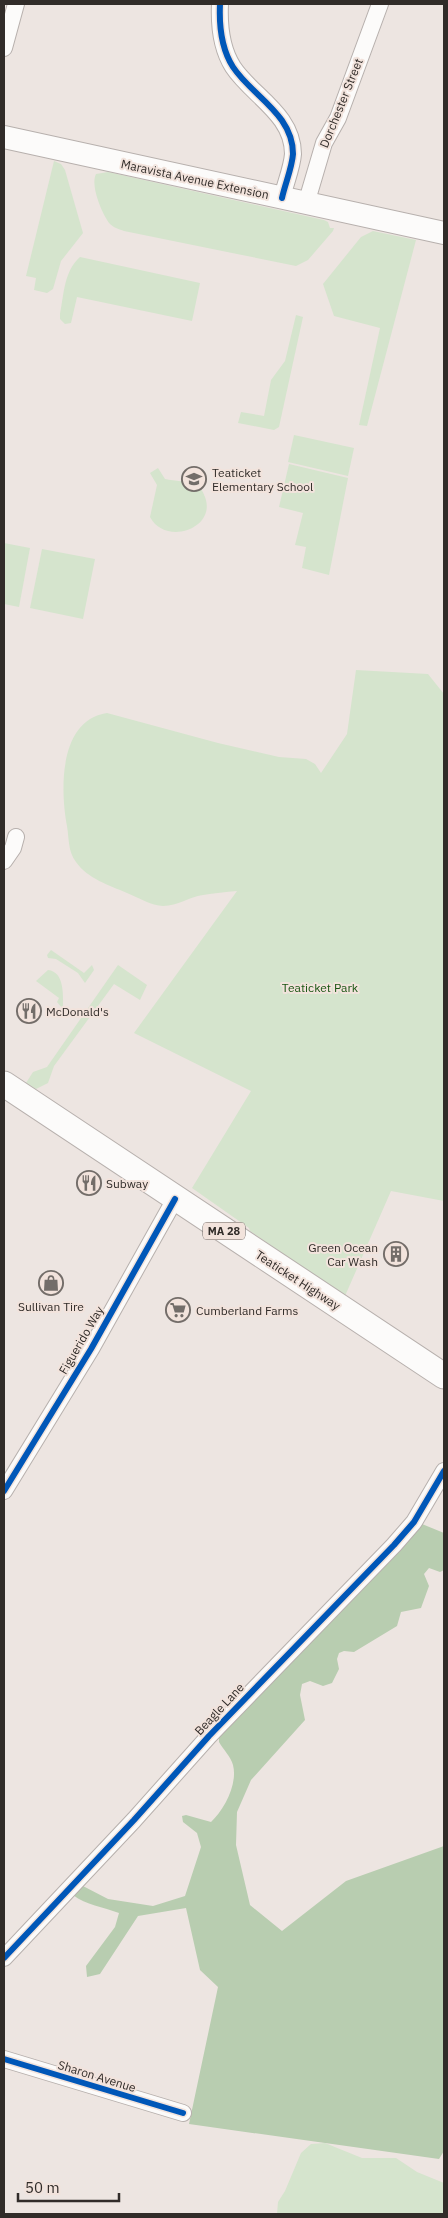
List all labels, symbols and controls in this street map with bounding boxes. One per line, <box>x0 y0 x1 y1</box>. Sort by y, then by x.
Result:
street label: Dorchester Street <box>316 56 366 150</box>
street label: Maravista Avenue Extension <box>120 156 270 202</box>
place label: Teaticket Elementary School <box>212 465 313 494</box>
school or university icon: Teaticket Elementary School <box>181 466 207 492</box>
park label: Teaticket Park <box>282 980 359 995</box>
restaurant icon: McDonald's <box>16 998 42 1024</box>
place label: McDonald's <box>46 1004 109 1019</box>
restaurant icon: Subway <box>76 1170 102 1196</box>
place label: Subway <box>106 1176 148 1191</box>
road number: MA 28 <box>203 1222 245 1240</box>
place label: Green Ocean Car Wash <box>308 1240 378 1269</box>
building icon: Green Ocean Car Wash <box>383 1241 409 1267</box>
street label: Teaticket Highway <box>253 1247 343 1313</box>
shop icon: Sullivan Tire <box>38 1270 64 1296</box>
supermarket icon: Cumberland Farms <box>165 1297 191 1323</box>
place label: Sullivan Tire <box>18 1299 84 1314</box>
street label: Figuerido Way <box>55 1303 107 1377</box>
place label: Cumberland Farms <box>196 1303 298 1318</box>
street label: Beagle Lane <box>191 1680 247 1738</box>
street label: Sharon Avenue <box>56 2057 138 2095</box>
scale bar <box>18 2170 119 2202</box>
text: 50 m <box>25 2178 60 2197</box>

